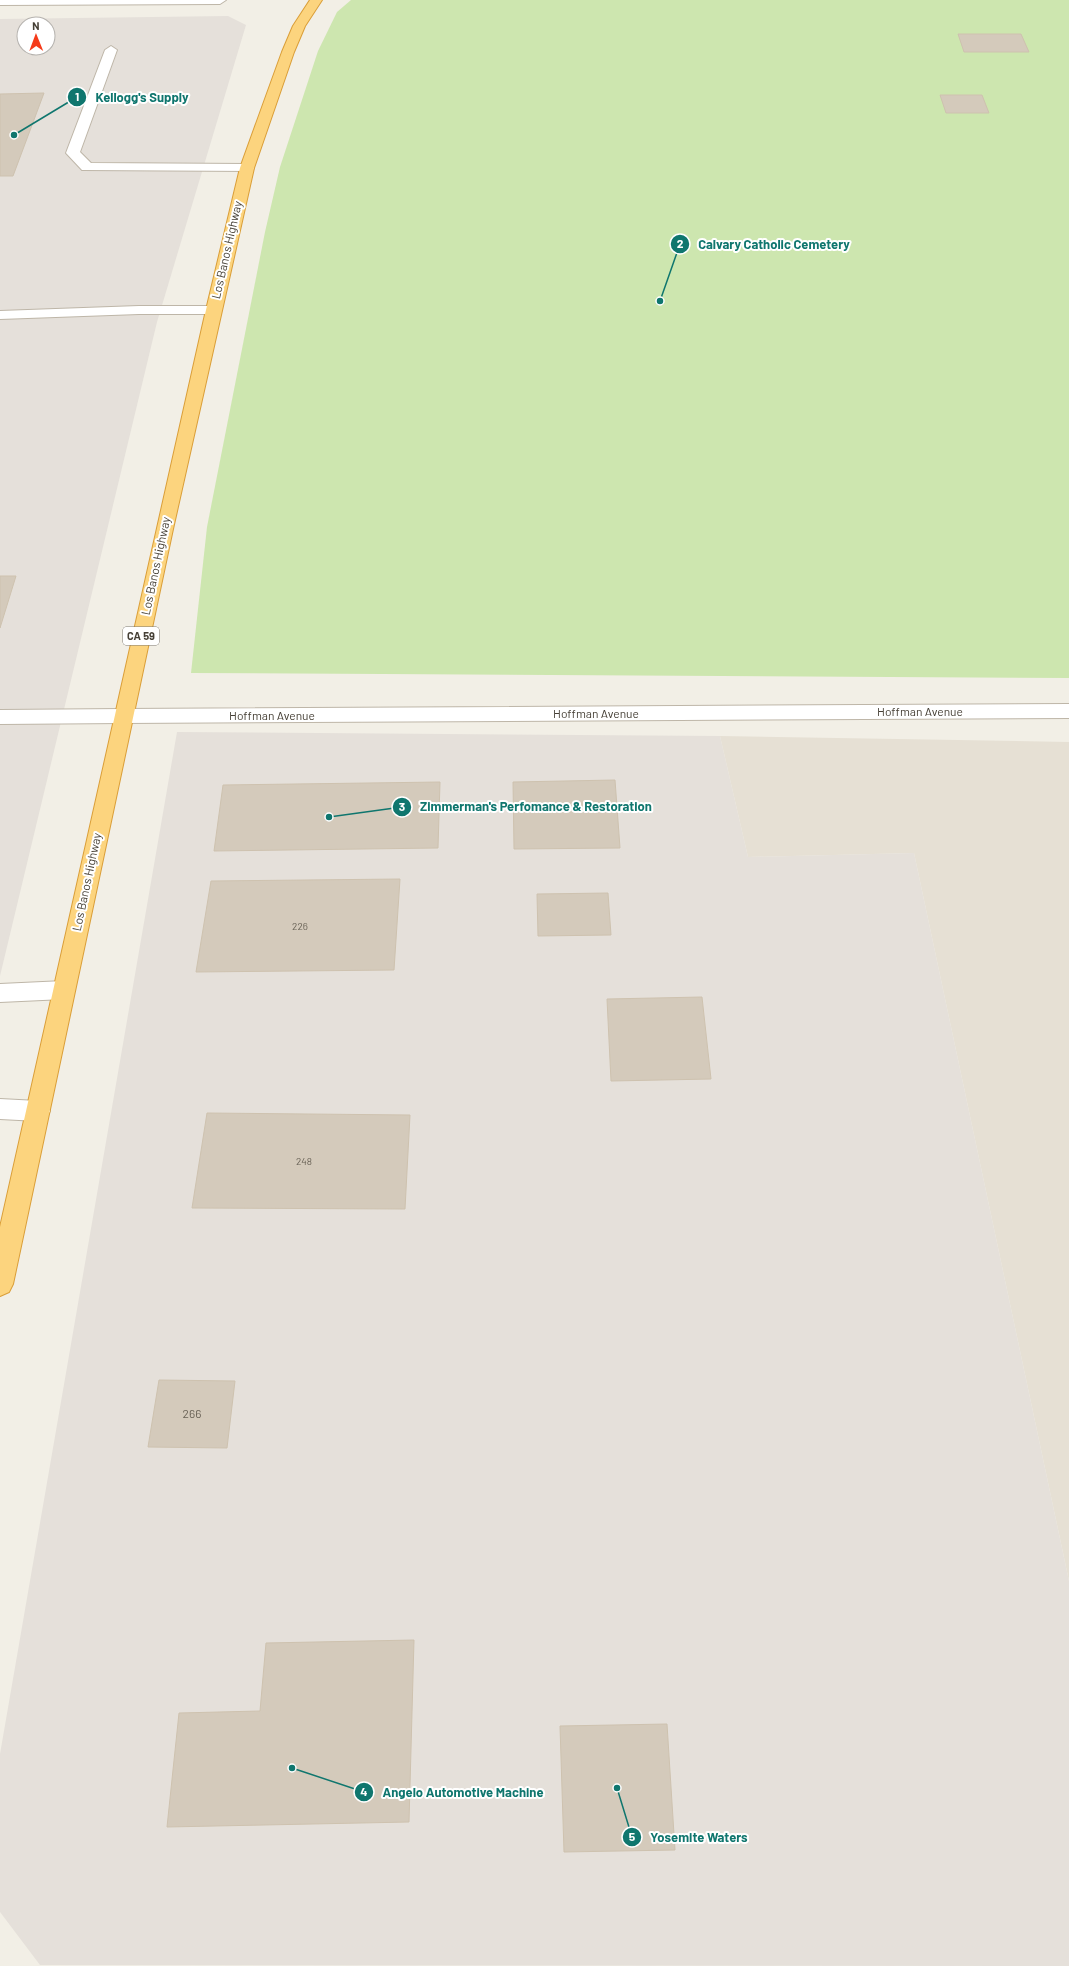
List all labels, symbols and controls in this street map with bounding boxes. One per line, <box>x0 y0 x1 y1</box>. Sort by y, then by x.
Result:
north arrow <box>16 16 56 56</box>
text: N <box>32 19 40 32</box>
callout: Kellogg's Supply <box>67 85 196 110</box>
text: 1 <box>75 89 79 103</box>
text: Kellogg's Supply <box>95 89 189 105</box>
street label: Los Banos Highway <box>208 199 244 300</box>
callout: Calvary Catholic Cemetery <box>670 232 858 257</box>
text: 2 <box>677 236 684 250</box>
text: Calvary Catholic Cemetery <box>698 236 850 252</box>
street label: Los Banos Highway <box>138 515 172 616</box>
road number: CA 59 <box>123 627 159 645</box>
street label: Hoffman Avenue <box>877 704 963 718</box>
street label: Hoffman Avenue <box>553 706 639 720</box>
street label: Hoffman Avenue <box>229 708 315 722</box>
callout: Zimmerman's Perfomance & Restoration <box>392 794 660 819</box>
text: Zimmerman's Perfomance & Restoration <box>420 798 652 814</box>
text: 3 <box>399 799 405 813</box>
street label: Los Banos Highway <box>69 831 103 932</box>
house number: 226 <box>292 920 308 932</box>
house number: 248 <box>296 1155 312 1167</box>
house number: 266 <box>183 1406 201 1420</box>
callout: Angelo Automotive Machine <box>354 1780 551 1805</box>
text: 4 <box>360 1784 368 1798</box>
text: Angelo Automotive Machine <box>383 1784 543 1800</box>
callout: Yosemite Waters <box>622 1825 755 1850</box>
text: 5 <box>629 1829 636 1843</box>
text: Yosemite Waters <box>650 1829 748 1845</box>

